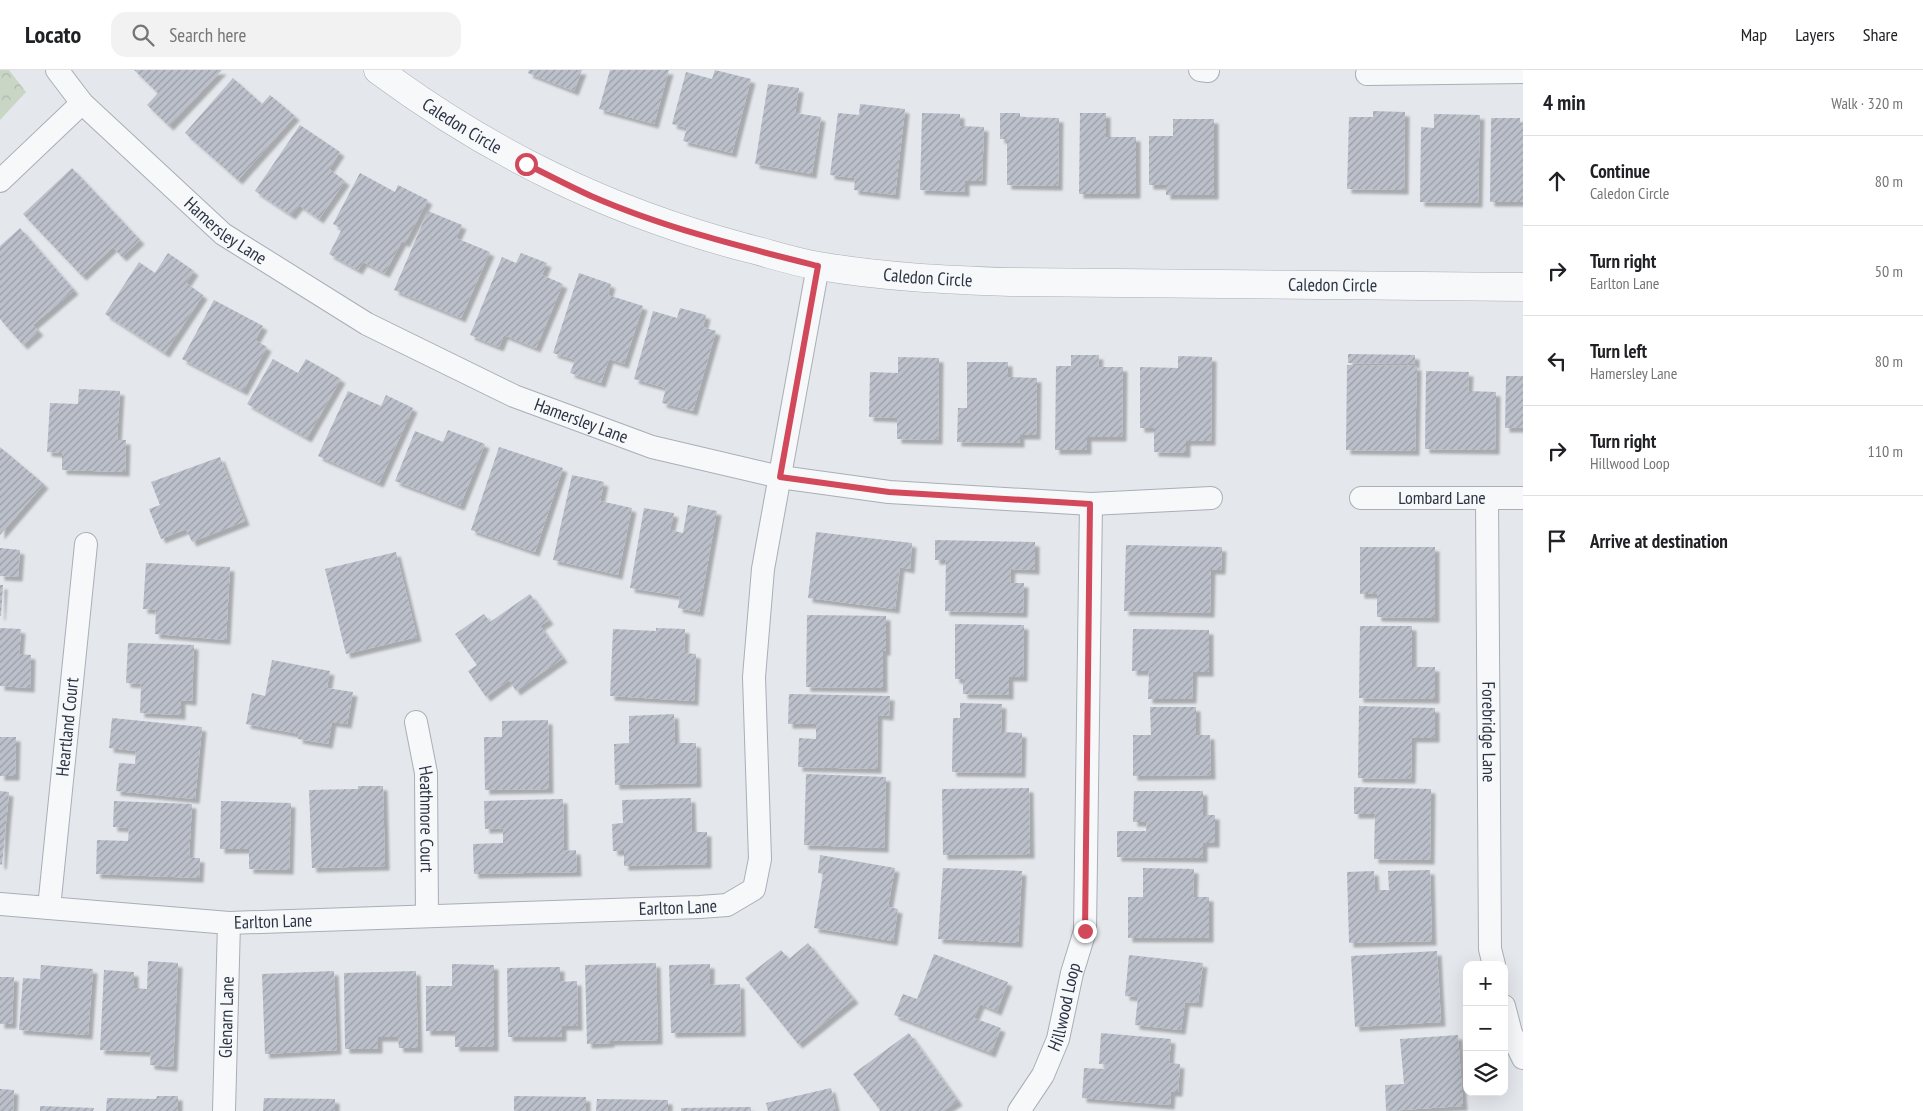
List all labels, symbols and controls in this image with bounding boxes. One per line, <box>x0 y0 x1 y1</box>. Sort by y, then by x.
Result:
search box <box>111 12 461 57</box>
text: Locato <box>25 19 81 50</box>
icon: search <box>129 21 157 49</box>
text: Search here <box>169 23 246 47</box>
text: Map <box>1741 23 1767 46</box>
text: Layers <box>1795 23 1835 46</box>
text: Share <box>1863 23 1898 46</box>
text: 4 min <box>1543 89 1585 116</box>
street label: Caledon Circle <box>418 93 506 159</box>
text: Walk · 320 m <box>1831 93 1903 113</box>
route start <box>515 153 538 176</box>
text: Continue <box>1590 159 1650 183</box>
icon: ahead <box>1543 167 1571 195</box>
text: 80 m <box>1875 171 1903 191</box>
text: Caledon Circle <box>1590 183 1669 203</box>
street label: Hamersley Lane <box>180 192 271 269</box>
text: Turn right <box>1590 249 1656 273</box>
icon: right <box>1543 257 1571 285</box>
text: 50 m <box>1875 261 1903 281</box>
street label: Caledon Circle <box>882 263 973 292</box>
street label: Caledon Circle <box>1288 273 1377 297</box>
text: Earlton Lane <box>1590 273 1659 293</box>
text: Turn left <box>1590 339 1647 363</box>
icon: left <box>1543 347 1571 375</box>
text: 80 m <box>1875 351 1903 371</box>
text: Hamersley Lane <box>1590 363 1677 383</box>
street label: Hamersley Lane <box>531 393 631 448</box>
text: Turn right <box>1590 429 1656 453</box>
icon: right <box>1543 437 1571 465</box>
text: 110 m <box>1868 441 1903 461</box>
text: Hillwood Loop <box>1590 453 1670 473</box>
street label: Lombard Lane <box>1398 486 1486 509</box>
icon: arrive <box>1543 527 1571 555</box>
text: Arrive at destination <box>1590 529 1728 553</box>
street label: Heartland Court <box>50 676 83 777</box>
street label: Forebridge Lane <box>1477 681 1501 782</box>
street label: Heathmore Court <box>414 764 439 872</box>
street label: Earlton Lane <box>638 894 718 920</box>
street label: Earlton Lane <box>234 908 313 934</box>
route end <box>1074 920 1097 943</box>
street label: Hillwood Loop <box>1042 960 1086 1054</box>
map controls <box>1463 961 1508 1096</box>
button: + <box>1463 961 1508 1006</box>
street label: Glenarn Lane <box>213 976 239 1058</box>
button: − <box>1463 1006 1508 1051</box>
button: layers <box>1463 1051 1508 1096</box>

